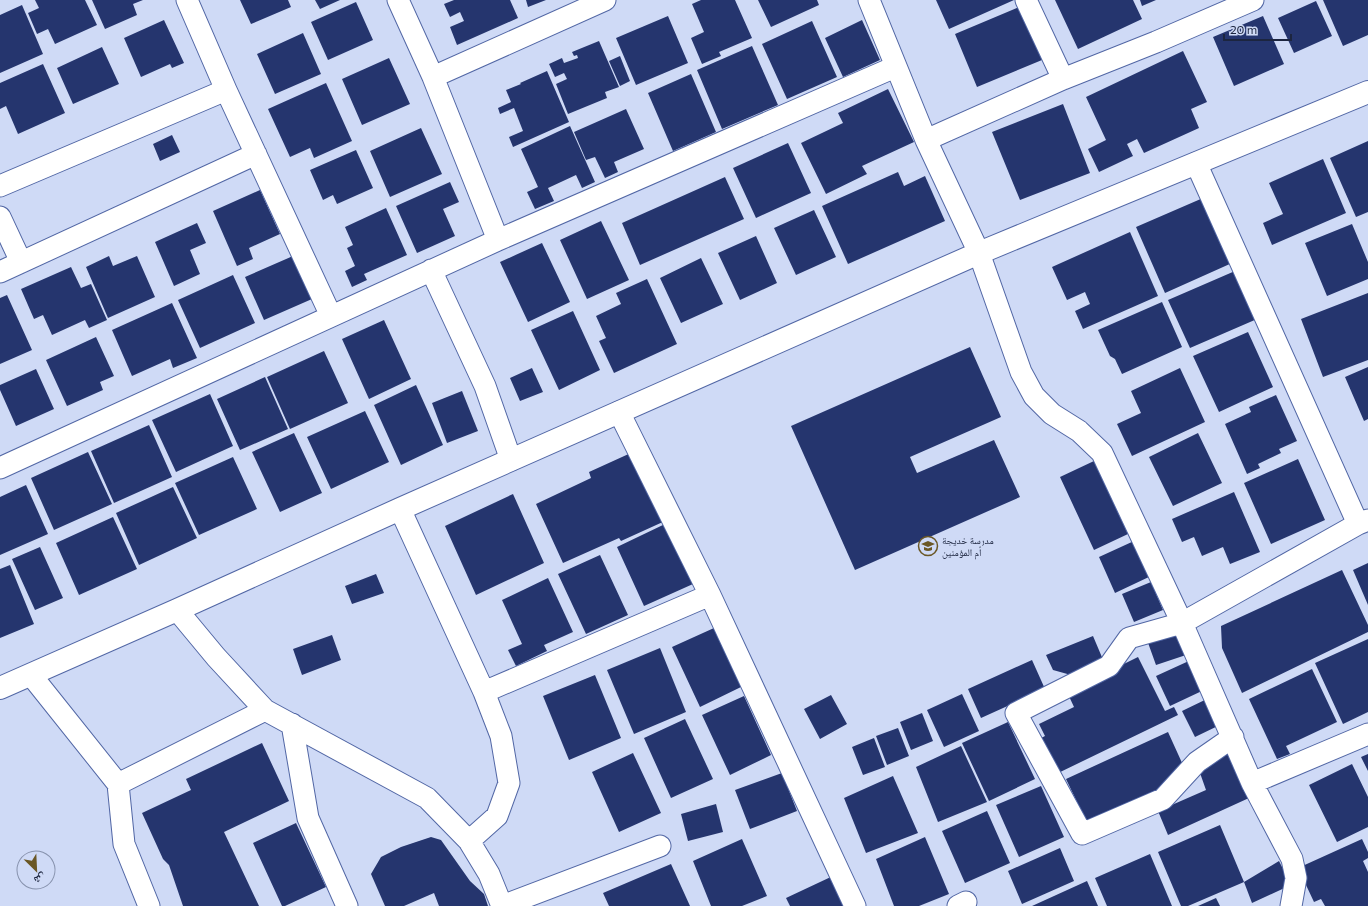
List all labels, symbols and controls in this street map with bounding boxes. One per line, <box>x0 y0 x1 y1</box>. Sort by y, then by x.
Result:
scale bar <box>1224 16 1291 42</box>
text: 20 m <box>1230 22 1257 36</box>
place label: مدرسة خديجة أم المؤمنين <box>942 534 994 560</box>
school or university icon: مدرسة خديجة أم المؤمنين <box>917 535 939 557</box>
north arrow <box>16 850 56 890</box>
text: ش <box>31 869 48 888</box>

